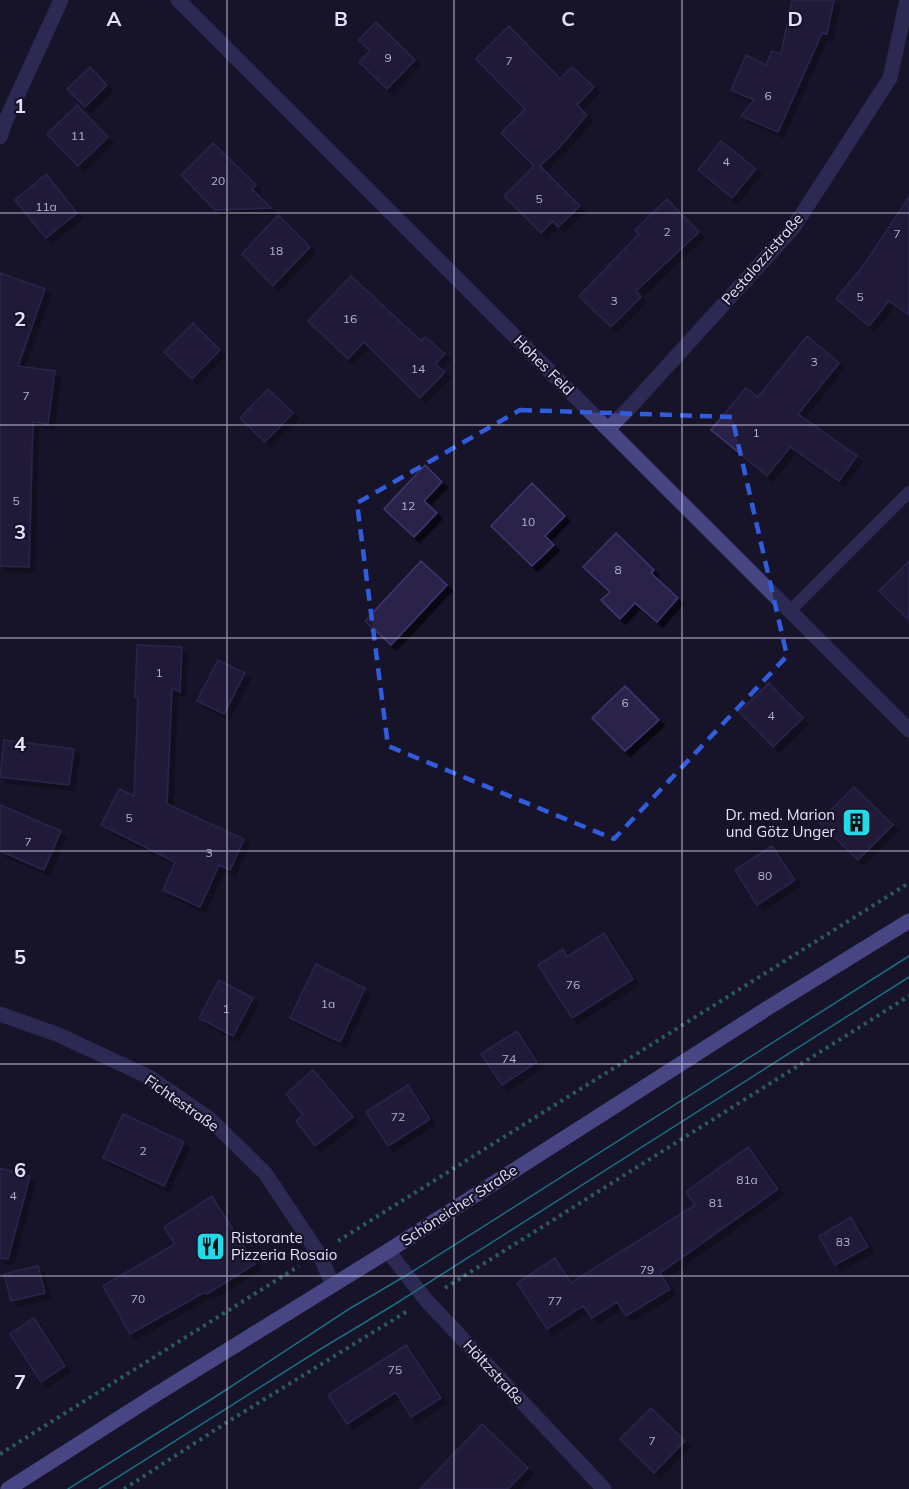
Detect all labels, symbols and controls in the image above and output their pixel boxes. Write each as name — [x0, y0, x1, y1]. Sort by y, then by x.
text: A — [107, 6, 122, 31]
text: B — [334, 6, 348, 31]
text: C — [561, 6, 575, 31]
text: D — [787, 6, 803, 31]
house number: 9 — [384, 50, 392, 65]
house number: 7 — [505, 53, 513, 68]
house number: 6 — [764, 88, 772, 103]
text: 1 — [14, 93, 26, 118]
house number: 11 — [71, 128, 85, 143]
house number: 4 — [722, 154, 730, 169]
house number: 20 — [211, 173, 225, 188]
house number: 5 — [535, 191, 543, 206]
house number: 11a — [35, 199, 57, 214]
street label: Pestalozzistraße — [717, 209, 807, 309]
house number: 2 — [663, 224, 671, 239]
house number: 7 — [893, 226, 901, 241]
house number: 18 — [269, 243, 283, 258]
house number: 5 — [856, 289, 864, 304]
house number: 3 — [610, 293, 618, 308]
text: 2 — [14, 306, 26, 331]
house number: 16 — [343, 311, 357, 326]
street label: Hohes Feld — [510, 331, 578, 399]
house number: 3 — [810, 354, 818, 369]
house number: 14 — [411, 361, 425, 376]
house number: 7 — [22, 388, 30, 403]
house number: 1 — [752, 425, 760, 440]
house number: 5 — [12, 493, 20, 508]
house number: 12 — [401, 498, 415, 513]
house number: 10 — [521, 514, 535, 529]
text: 3 — [14, 519, 26, 544]
house number: 8 — [614, 562, 622, 577]
house number: 1 — [155, 665, 163, 680]
house number: 6 — [621, 695, 629, 710]
house number: 4 — [767, 708, 775, 723]
text: 4 — [14, 731, 26, 756]
place label: Dr. med. Marion und Götz Unger — [725, 805, 836, 841]
building icon: Dr. med. Marion und Götz Unger — [840, 807, 872, 839]
house number: 5 — [125, 810, 133, 825]
house number: 7 — [24, 834, 32, 849]
house number: 3 — [205, 845, 213, 860]
house number: 80 — [758, 868, 772, 883]
text: 5 — [14, 944, 26, 969]
house number: 76 — [566, 977, 580, 992]
house number: 1a — [321, 996, 335, 1011]
house number: 1 — [222, 1001, 230, 1016]
house number: 74 — [502, 1051, 516, 1066]
street label: Fichtestraße — [141, 1070, 223, 1136]
house number: 72 — [391, 1109, 405, 1124]
house number: 2 — [139, 1143, 147, 1158]
text: 6 — [14, 1157, 26, 1182]
street label: Schöneicher Straße — [397, 1160, 521, 1250]
house number: 81a — [736, 1172, 758, 1187]
house number: 4 — [9, 1188, 17, 1203]
house number: 81 — [709, 1195, 723, 1210]
place label: Ristorante Pizzeria Rosaio — [231, 1228, 337, 1264]
restaurant icon: Ristorante Pizzeria Rosaio — [194, 1230, 226, 1262]
house number: 83 — [836, 1234, 850, 1249]
house number: 79 — [640, 1262, 654, 1277]
house number: 70 — [131, 1291, 145, 1306]
house number: 77 — [548, 1293, 562, 1308]
street label: Höltzstraße — [459, 1336, 529, 1408]
house number: 75 — [388, 1362, 402, 1377]
text: 7 — [14, 1369, 26, 1394]
house number: 7 — [648, 1433, 656, 1448]

